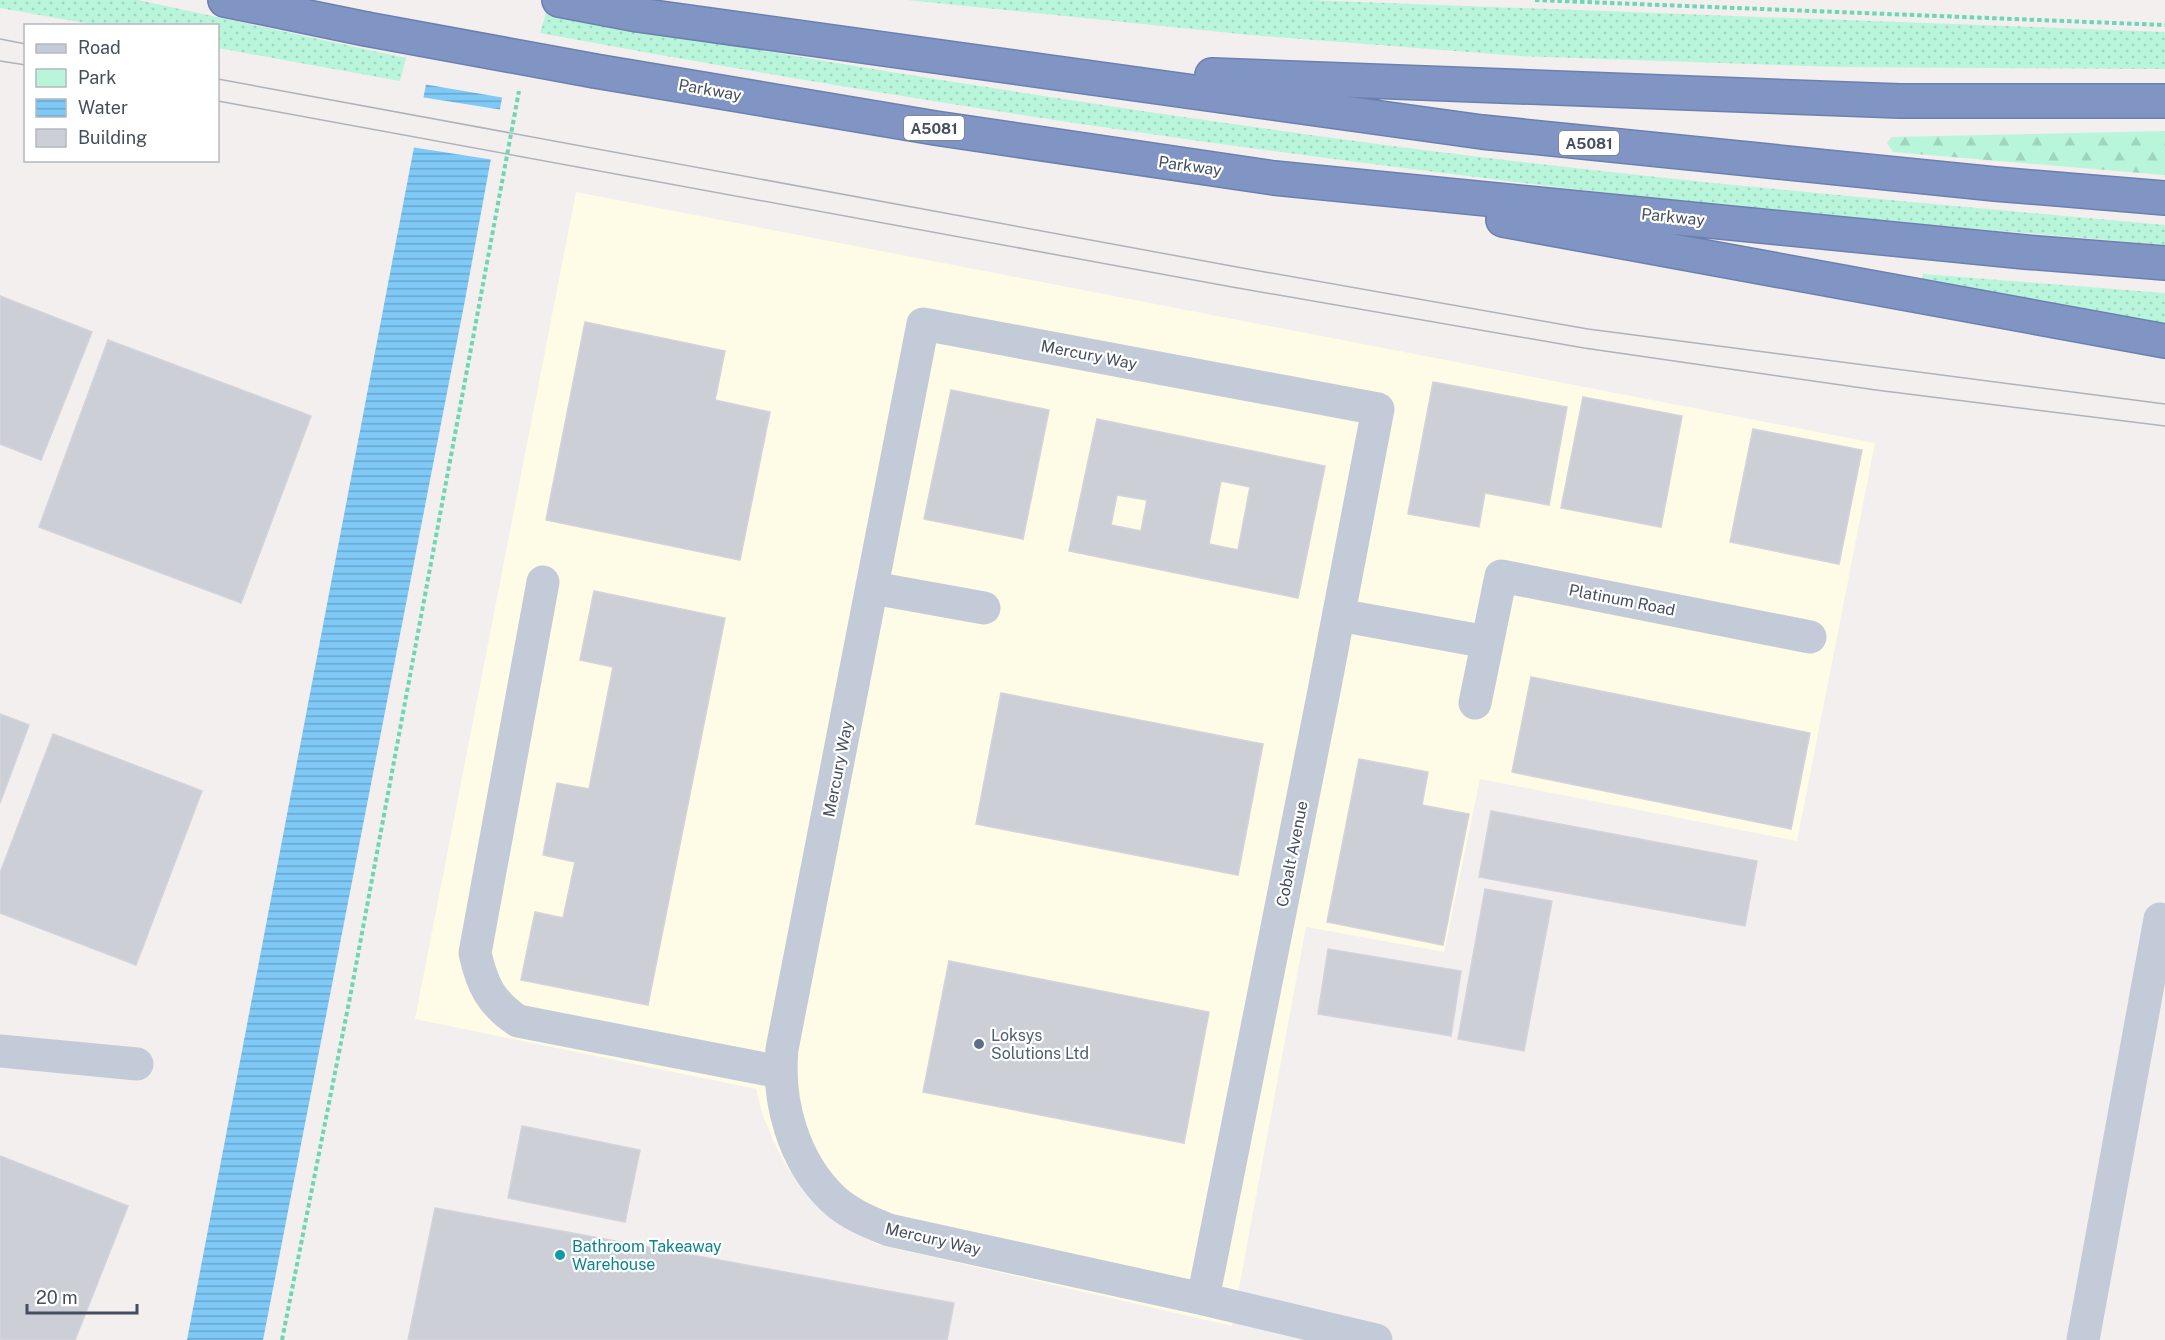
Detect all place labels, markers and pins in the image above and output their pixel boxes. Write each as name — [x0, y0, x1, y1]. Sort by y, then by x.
place label: Loksys Solutions Ltd — [991, 1026, 1089, 1063]
marker: Loksys Solutions Ltd — [972, 1037, 986, 1051]
place label: Bathroom Takeaway Warehouse — [572, 1237, 722, 1274]
marker: Bathroom Takeaway Warehouse — [553, 1248, 567, 1262]

